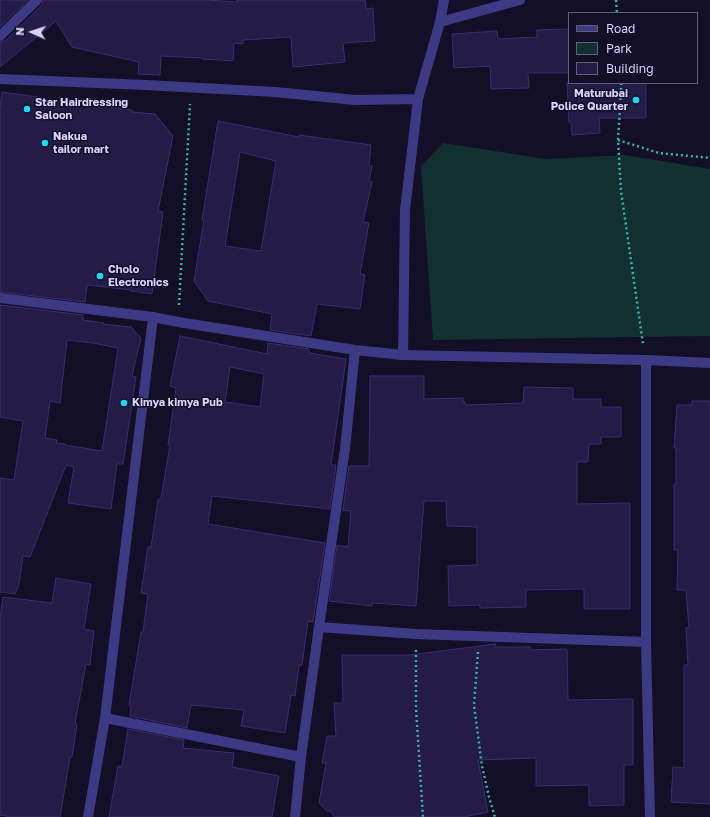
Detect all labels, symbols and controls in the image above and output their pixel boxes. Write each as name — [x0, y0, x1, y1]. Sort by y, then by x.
north arrow — [12, 12, 52, 52]
legend — [568, 12, 698, 84]
text: Road — [606, 21, 635, 36]
text: N — [13, 27, 26, 36]
text: Park — [606, 41, 632, 56]
text: Building — [606, 61, 654, 76]
place label: Maturubai Police Quarter — [551, 87, 628, 113]
marker: Maturubai Police Quarter — [631, 95, 641, 105]
place label: Star Hairdressing Saloon — [35, 96, 128, 122]
marker: Star Hairdressing Saloon — [22, 104, 32, 114]
place label: Nakua tailor mart — [53, 130, 109, 156]
marker: Nakua tailor mart — [40, 138, 50, 148]
place label: Cholo Electronics — [108, 263, 169, 289]
marker: Cholo Electronics — [95, 271, 105, 281]
place label: Kimya kimya Pub — [132, 396, 223, 410]
marker: Kimya kimya Pub — [119, 398, 129, 408]

